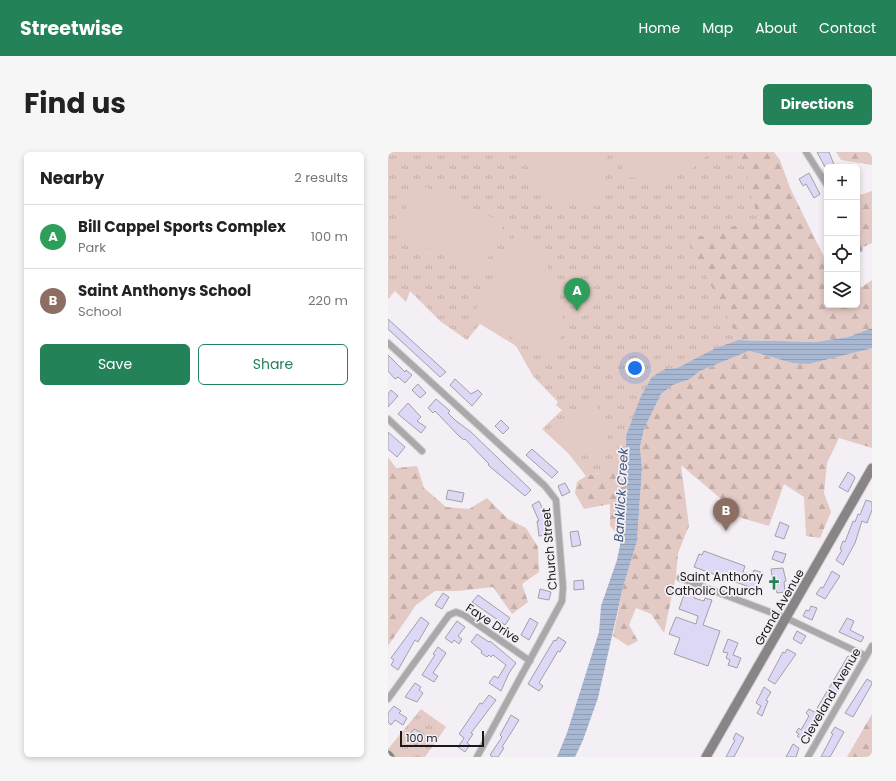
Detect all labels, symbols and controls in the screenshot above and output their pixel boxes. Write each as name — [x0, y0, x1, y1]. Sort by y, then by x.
text: Streetwise — [20, 15, 123, 42]
text: Home — [638, 18, 680, 38]
text: Map — [702, 18, 733, 38]
text: About — [755, 18, 797, 38]
text: Contact — [819, 18, 876, 38]
text: Find us — [24, 84, 126, 123]
button: Directions — [763, 84, 872, 125]
map controls — [824, 164, 860, 308]
button: + — [824, 164, 860, 200]
text: Nearby — [40, 166, 104, 190]
text: 2 results — [294, 168, 348, 187]
button: − — [824, 200, 860, 236]
text: Bill Cappel Sports Complex — [78, 216, 286, 237]
text: A — [48, 227, 58, 246]
text: 100 m — [311, 227, 348, 246]
button: locate — [824, 236, 860, 272]
text: Park — [78, 238, 106, 257]
button: layers — [824, 272, 860, 308]
pin: A — [564, 278, 590, 311]
text: Saint Anthonys School — [78, 280, 251, 301]
text: B — [49, 291, 57, 310]
text: 220 m — [308, 291, 348, 310]
text: School — [78, 302, 122, 321]
button: Save — [40, 344, 190, 385]
button: Share — [198, 344, 348, 385]
your location — [625, 358, 645, 378]
water label: Banklick Creek — [609, 446, 633, 543]
pin: B — [713, 498, 739, 531]
street label: Church Street — [537, 507, 561, 591]
street label: Grand Avenue — [750, 566, 808, 648]
place label: Saint Anthony Catholic Church — [665, 568, 763, 599]
church icon: Saint Anthony Catholic Church — [766, 575, 782, 591]
street label: Faye Drive — [463, 599, 523, 647]
street label: Cleveland Avenue — [795, 645, 865, 747]
scale bar — [400, 729, 484, 748]
text: 100 m — [406, 730, 438, 746]

